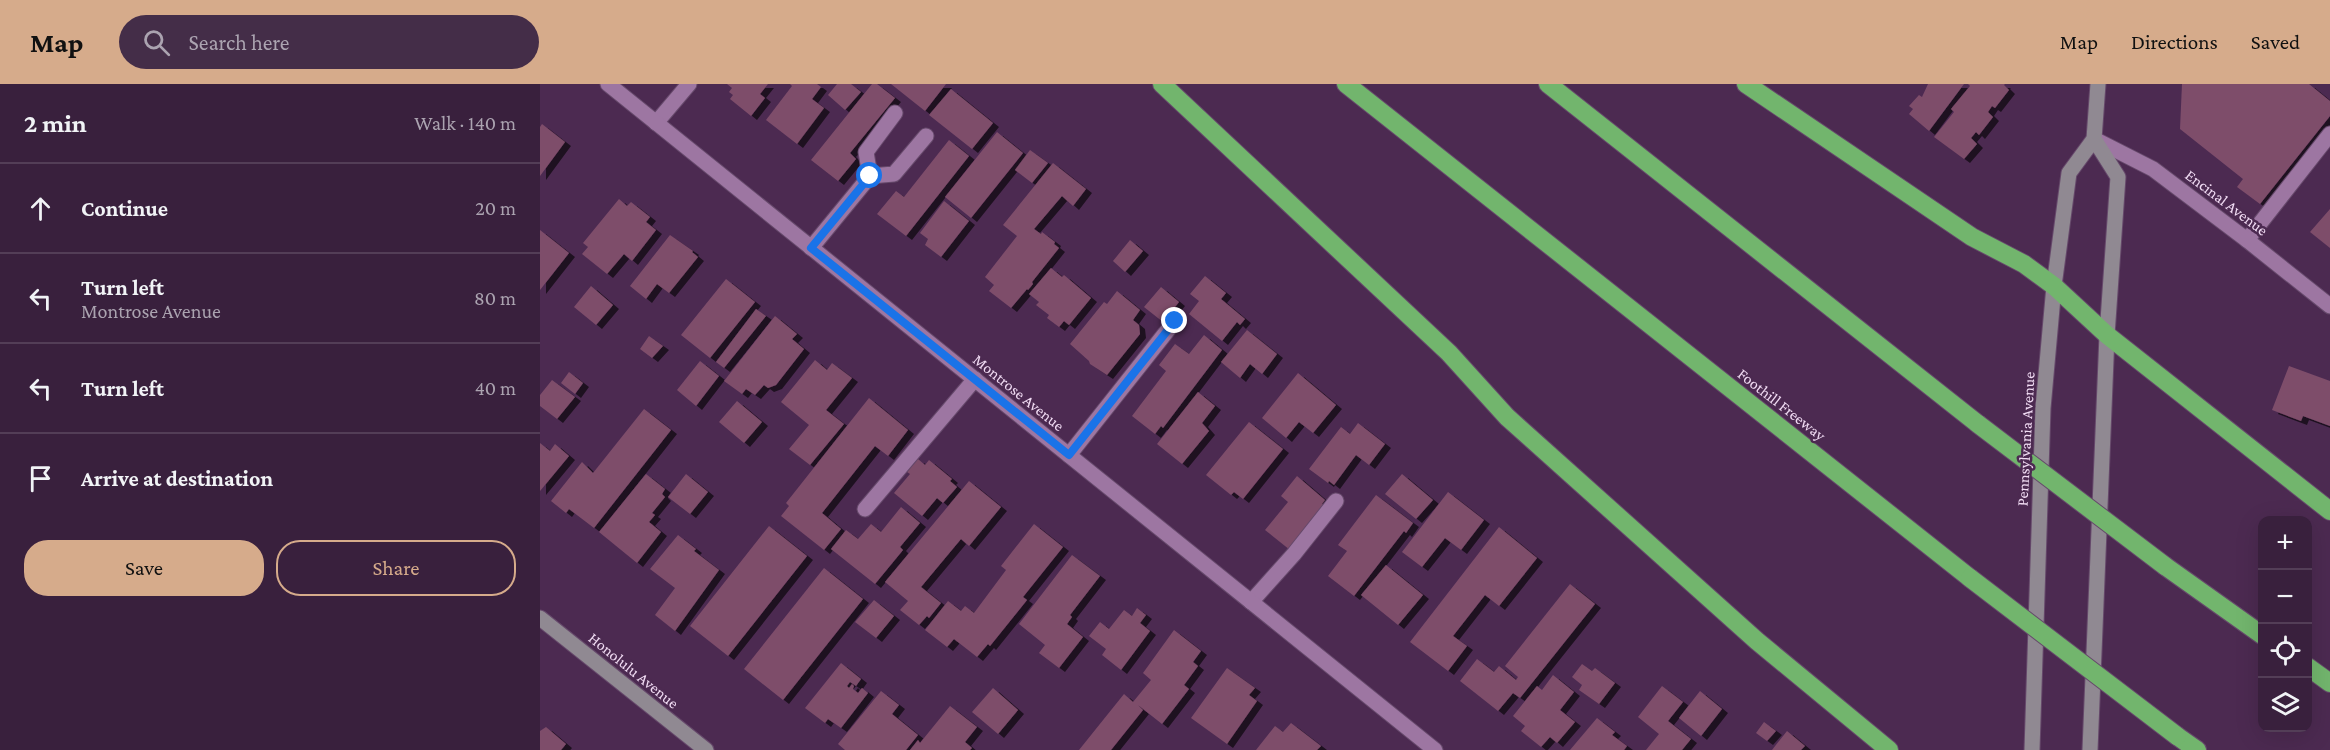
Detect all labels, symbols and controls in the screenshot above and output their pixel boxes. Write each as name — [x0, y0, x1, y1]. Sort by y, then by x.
search box — [119, 15, 539, 69]
icon: search — [140, 26, 173, 59]
text: Map — [30, 27, 83, 58]
text: Search here — [188, 30, 289, 55]
text: Map — [2060, 30, 2098, 54]
text: Directions — [2131, 30, 2218, 54]
text: Saved — [2251, 30, 2300, 54]
text: 2 min — [24, 109, 87, 138]
text: Walk · 140 m — [414, 112, 516, 134]
route start — [856, 162, 882, 188]
street label: Encinal Avenue — [2182, 166, 2271, 239]
icon: ahead — [24, 192, 57, 225]
text: Continue — [81, 196, 168, 221]
text: 20 m — [475, 197, 516, 219]
text: Turn left — [81, 275, 164, 300]
icon: left — [24, 282, 57, 315]
text: 80 m — [474, 287, 516, 309]
text: Montrose Avenue — [81, 300, 221, 322]
route end — [1161, 307, 1187, 333]
street label: Montrose Avenue — [970, 351, 1067, 434]
street label: Foothill Freeway — [1734, 365, 1829, 445]
street label: Pennsylvania Avenue — [2013, 371, 2039, 507]
icon: left — [24, 372, 57, 405]
text: Turn left — [81, 376, 164, 401]
text: 40 m — [475, 377, 516, 399]
icon: arrive — [24, 462, 57, 495]
text: Arrive at destination — [81, 466, 273, 491]
map controls — [2258, 516, 2312, 732]
button: + — [2258, 516, 2312, 570]
button: Save — [24, 540, 264, 596]
button: Share — [276, 540, 516, 596]
button: − — [2258, 570, 2312, 624]
button: locate — [2258, 624, 2312, 678]
street label: Honolulu Avenue — [585, 629, 682, 712]
button: layers — [2258, 678, 2312, 732]

